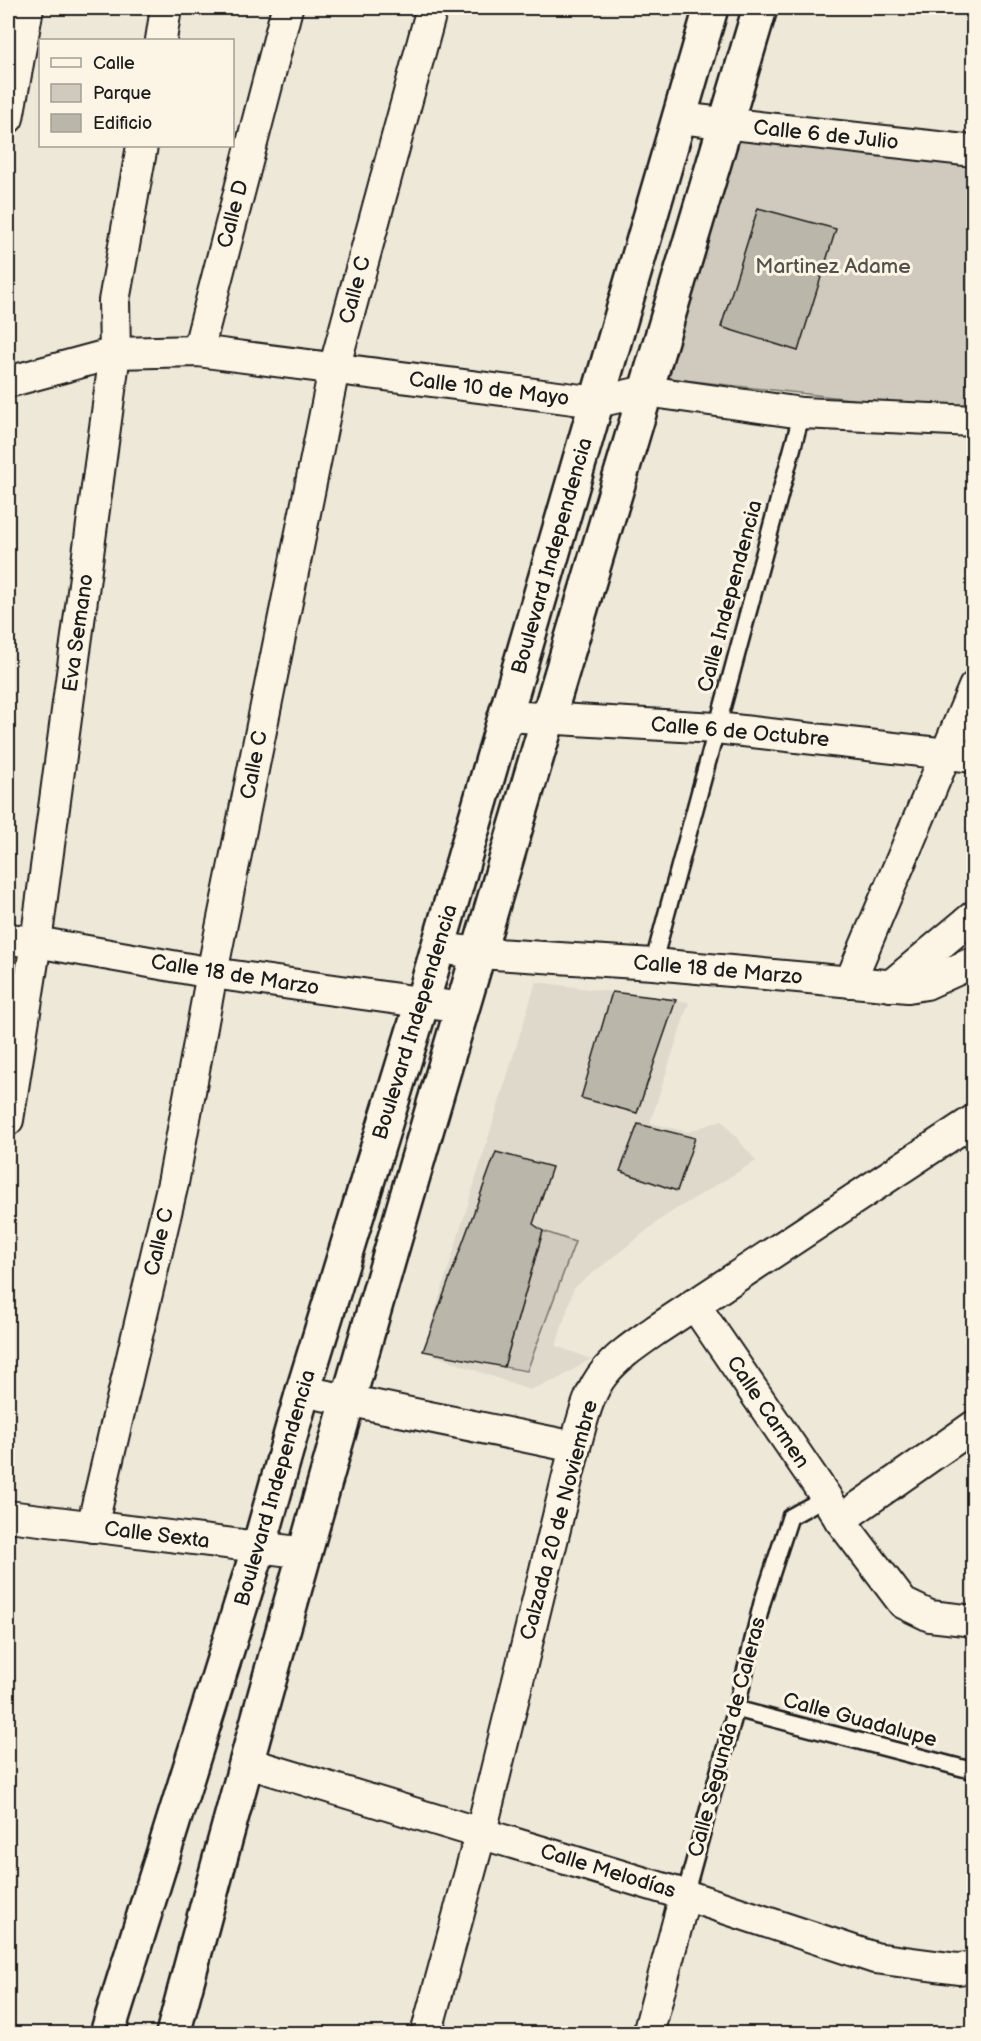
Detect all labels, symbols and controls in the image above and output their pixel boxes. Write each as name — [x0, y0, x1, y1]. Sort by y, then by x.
legend — [39, 39, 234, 147]
text: Calle — [93, 53, 135, 74]
text: Parque — [93, 83, 151, 104]
text: Edificio — [93, 113, 152, 134]
street label: Calle 6 de Julio — [752, 115, 900, 155]
street label: Calle D — [212, 177, 254, 251]
street label: Calle C — [334, 253, 376, 327]
park label: Martinez Adame — [755, 254, 911, 279]
street label: Calle 10 de Mayo — [407, 367, 571, 411]
street label: Boulevard Independencia — [506, 435, 598, 677]
street label: Calle Independencia — [692, 497, 768, 695]
street label: Eva Semano — [57, 572, 99, 694]
street label: Calle 6 de Octubre — [650, 712, 830, 752]
street label: Calle C — [235, 729, 273, 801]
street label: Boulevard Independencia — [367, 901, 463, 1143]
street label: Calle 18 de Marzo — [149, 949, 321, 1001]
street label: Calle 18 de Marzo — [632, 950, 804, 990]
street label: Calle C — [139, 1205, 179, 1278]
street label: Calle Carmen — [721, 1351, 815, 1473]
street label: Boulevard Independencia — [229, 1367, 321, 1609]
street label: Calzada 20 de Noviembre — [515, 1397, 603, 1643]
street label: Calle Sexta — [103, 1516, 211, 1554]
street label: Calle Segunda de Caleras — [683, 1614, 771, 1860]
street label: Calle Guadalupe — [780, 1687, 940, 1753]
street label: Calle Melodías — [537, 1839, 679, 1903]

